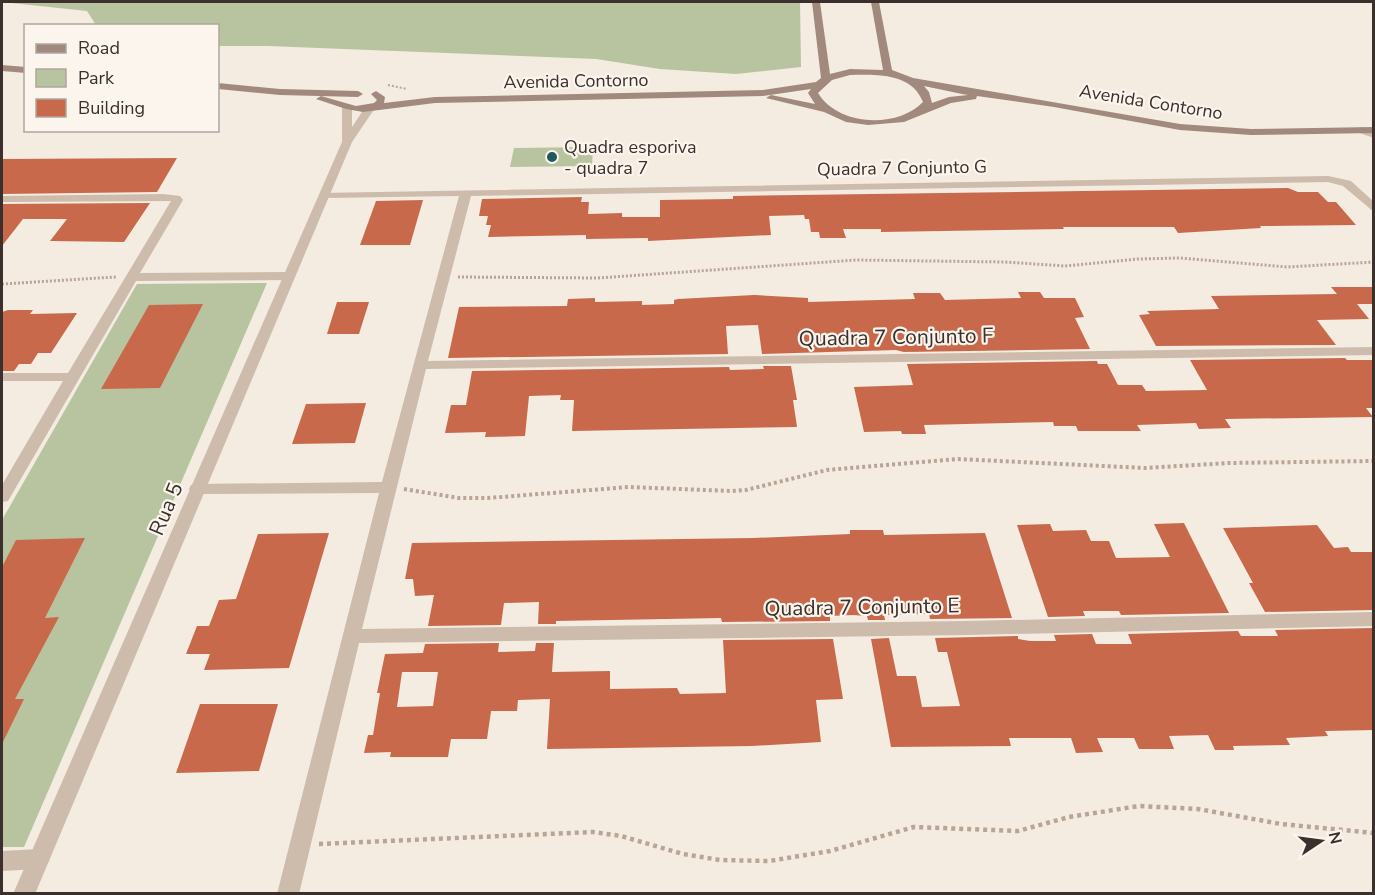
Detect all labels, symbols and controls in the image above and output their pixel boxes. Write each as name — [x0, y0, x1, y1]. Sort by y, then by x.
legend — [24, 24, 219, 132]
text: Road — [78, 36, 120, 60]
text: Park — [78, 66, 115, 90]
street label: Avenida Contorno — [503, 68, 649, 94]
street label: Avenida Contorno — [1077, 79, 1225, 125]
text: Building — [78, 96, 145, 120]
place label: Quadra esporiva - quadra 7 — [564, 135, 696, 180]
marker: Quadra esporiva - quadra 7 — [545, 150, 559, 164]
street label: Quadra 7 Conjunto G — [817, 155, 987, 181]
street label: Quadra 7 Conjunto F — [798, 321, 994, 353]
street label: Rua 5 — [142, 478, 190, 540]
street label: Quadra 7 Conjunto E — [764, 591, 960, 623]
north arrow — [1291, 811, 1351, 871]
text: N — [1323, 830, 1347, 846]

